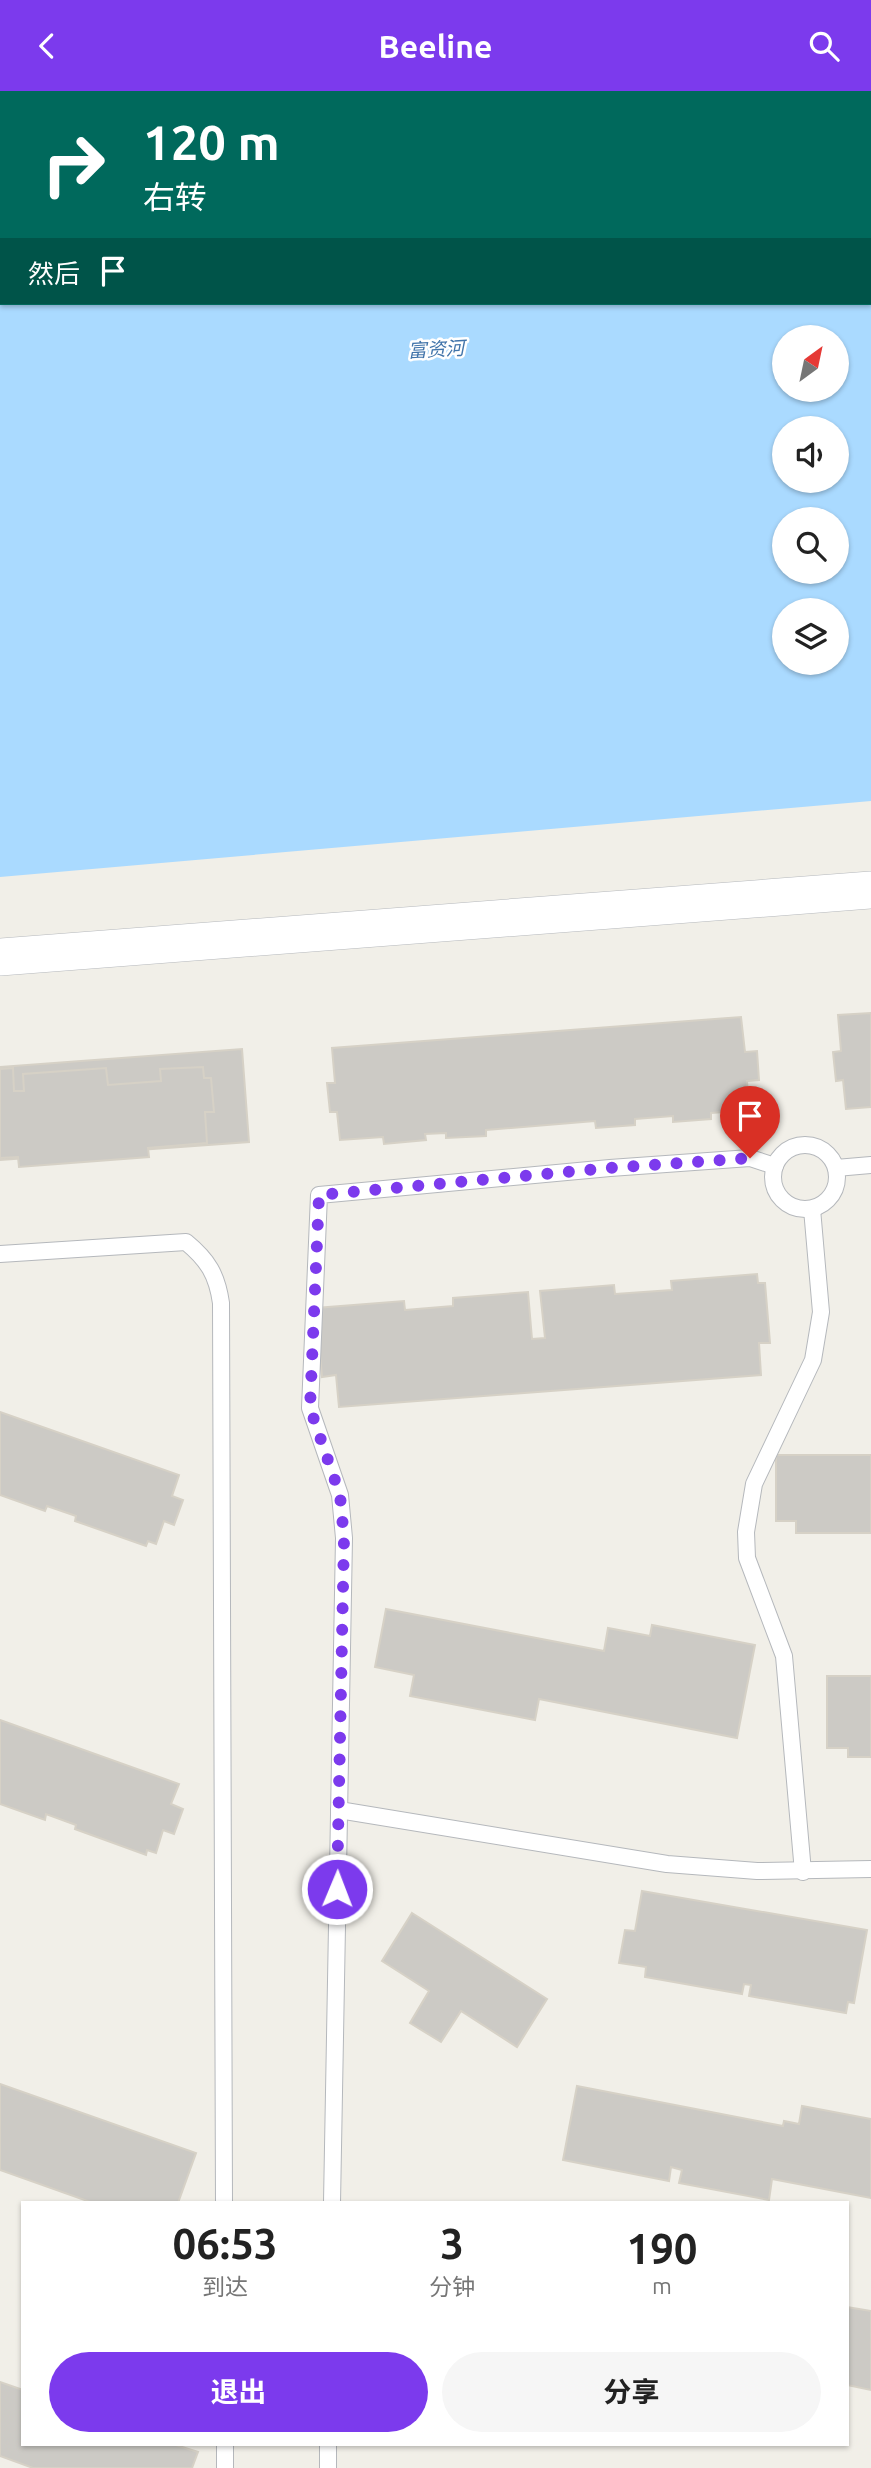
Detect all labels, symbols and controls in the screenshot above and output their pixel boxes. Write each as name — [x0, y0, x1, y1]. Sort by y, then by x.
icon: back — [28, 27, 66, 65]
icon: search — [805, 27, 843, 65]
text: Beeline — [379, 28, 492, 64]
text: 120 m — [143, 114, 280, 169]
icon: right — [28, 119, 119, 210]
text: 右转 — [143, 179, 207, 215]
icon: arrive — [94, 252, 132, 290]
text: 然后 — [28, 259, 80, 288]
north arrow — [772, 325, 849, 403]
map controls — [772, 325, 849, 675]
water label: 富资河 — [407, 336, 469, 361]
button: sound — [772, 416, 849, 493]
button: search — [772, 507, 849, 584]
button: layers — [772, 598, 849, 675]
pin — [720, 1086, 780, 1158]
icon: arrive — [731, 1097, 769, 1135]
position arrow — [300, 1852, 374, 1926]
text: 06:53 — [172, 2220, 278, 2267]
text: 3 — [440, 2220, 464, 2267]
text: 190 — [626, 2225, 698, 2272]
text: m — [652, 2273, 672, 2298]
text: 到达 — [202, 2274, 248, 2299]
text: 分钟 — [429, 2274, 475, 2299]
button: 退出 — [49, 2352, 428, 2432]
button: 分享 — [442, 2352, 821, 2432]

